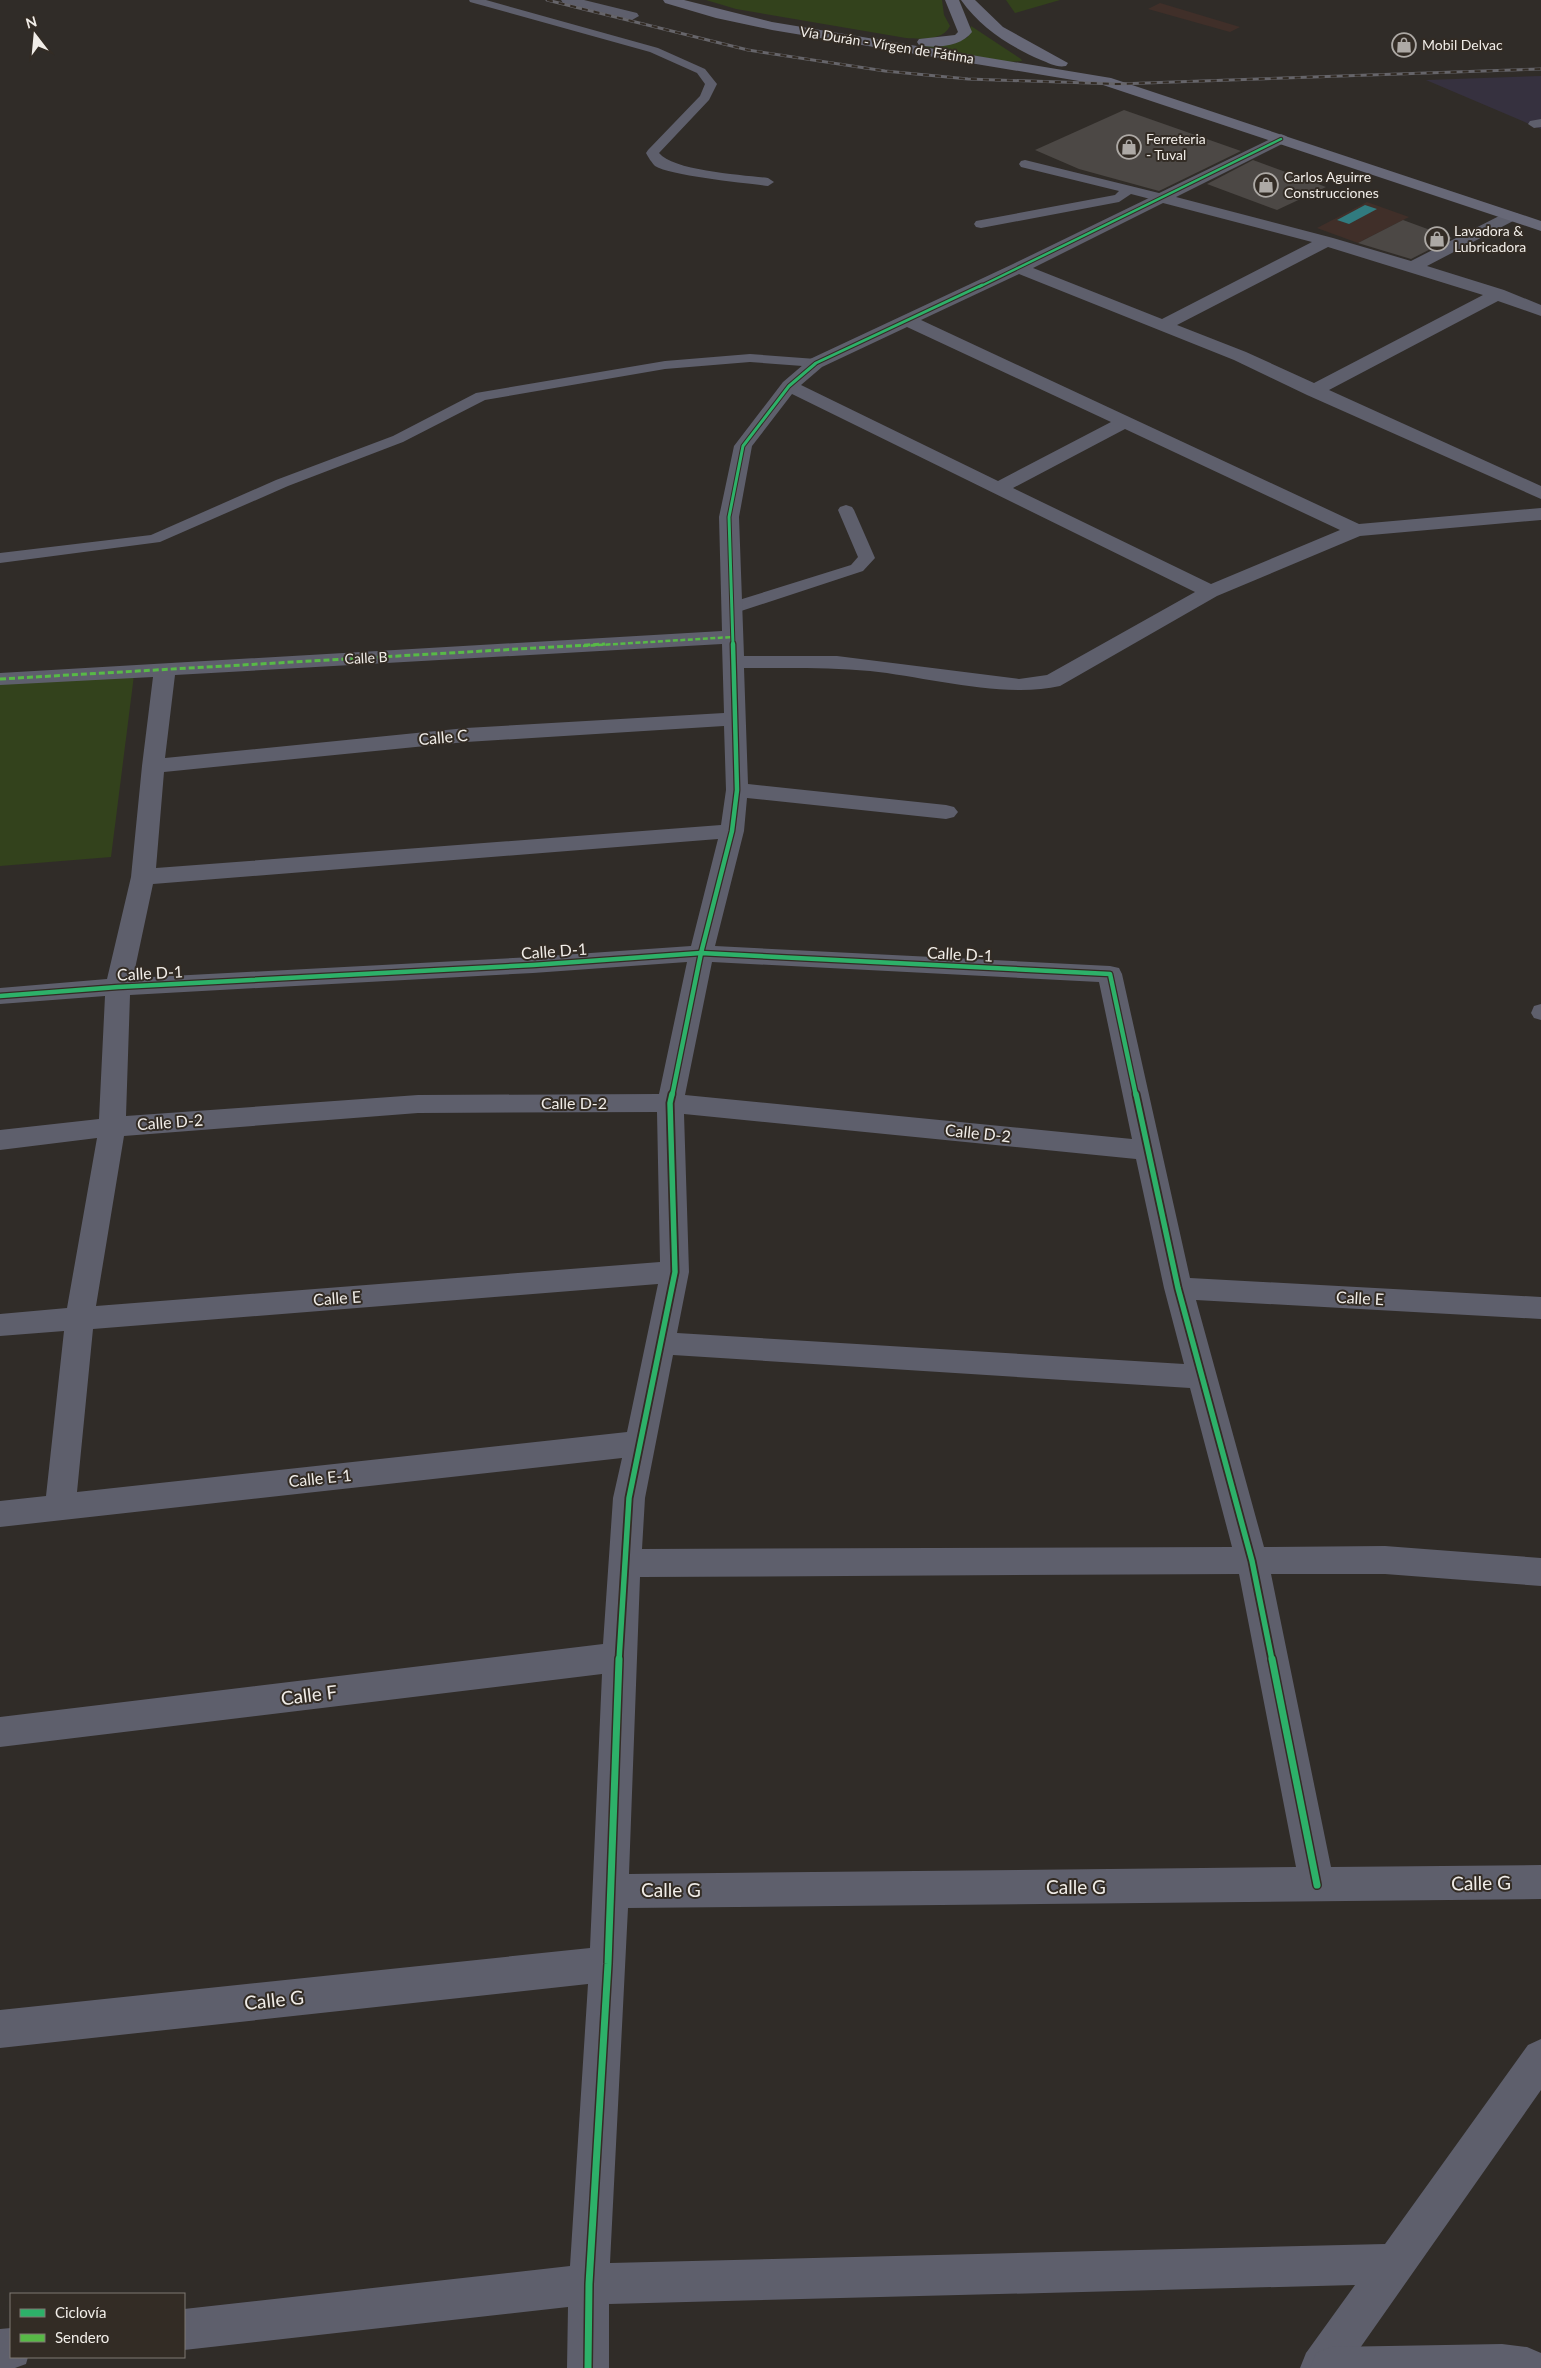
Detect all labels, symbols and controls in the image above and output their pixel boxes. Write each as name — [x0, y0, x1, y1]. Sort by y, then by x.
north arrow — [10, 10, 60, 60]
text: N — [24, 12, 39, 32]
street label: Vía Durán - Vírgen de Fátima — [799, 22, 975, 67]
shop icon: Mobil Delvac — [1391, 32, 1417, 58]
place label: Mobil Delvac — [1422, 36, 1503, 53]
place label: Ferreteria - Tuval — [1146, 130, 1206, 163]
shop icon: Ferreteria - Tuval — [1116, 134, 1142, 160]
place label: Carlos Aguirre Construcciones — [1284, 168, 1379, 201]
shop icon: Carlos Aguirre Construcciones — [1253, 172, 1279, 198]
place label: Lavadora & Lubricadora — [1454, 222, 1526, 255]
shop icon: Lavadora & Lubricadora — [1424, 226, 1450, 252]
street label: Calle B — [344, 648, 388, 667]
street label: Calle C — [418, 725, 469, 748]
street label: Calle D-1 — [520, 939, 588, 962]
street label: Calle D-1 — [927, 942, 994, 965]
street label: Calle D-1 — [116, 961, 183, 984]
street label: Calle D-2 — [541, 1093, 607, 1112]
street label: Calle D-2 — [136, 1110, 204, 1133]
street label: Calle D-2 — [944, 1120, 1012, 1145]
street label: Calle E — [312, 1286, 362, 1309]
street label: Calle E — [1336, 1287, 1384, 1308]
street label: Calle E-1 — [288, 1465, 352, 1490]
street label: Calle F — [279, 1680, 339, 1709]
street label: Calle G — [1451, 1870, 1511, 1895]
street label: Calle G — [1046, 1875, 1106, 1898]
street label: Calle G — [641, 1878, 701, 1901]
street label: Calle G — [243, 1985, 305, 2014]
legend — [10, 2293, 185, 2358]
text: Ciclovía — [55, 2303, 106, 2321]
text: Sendero — [55, 2328, 109, 2346]

